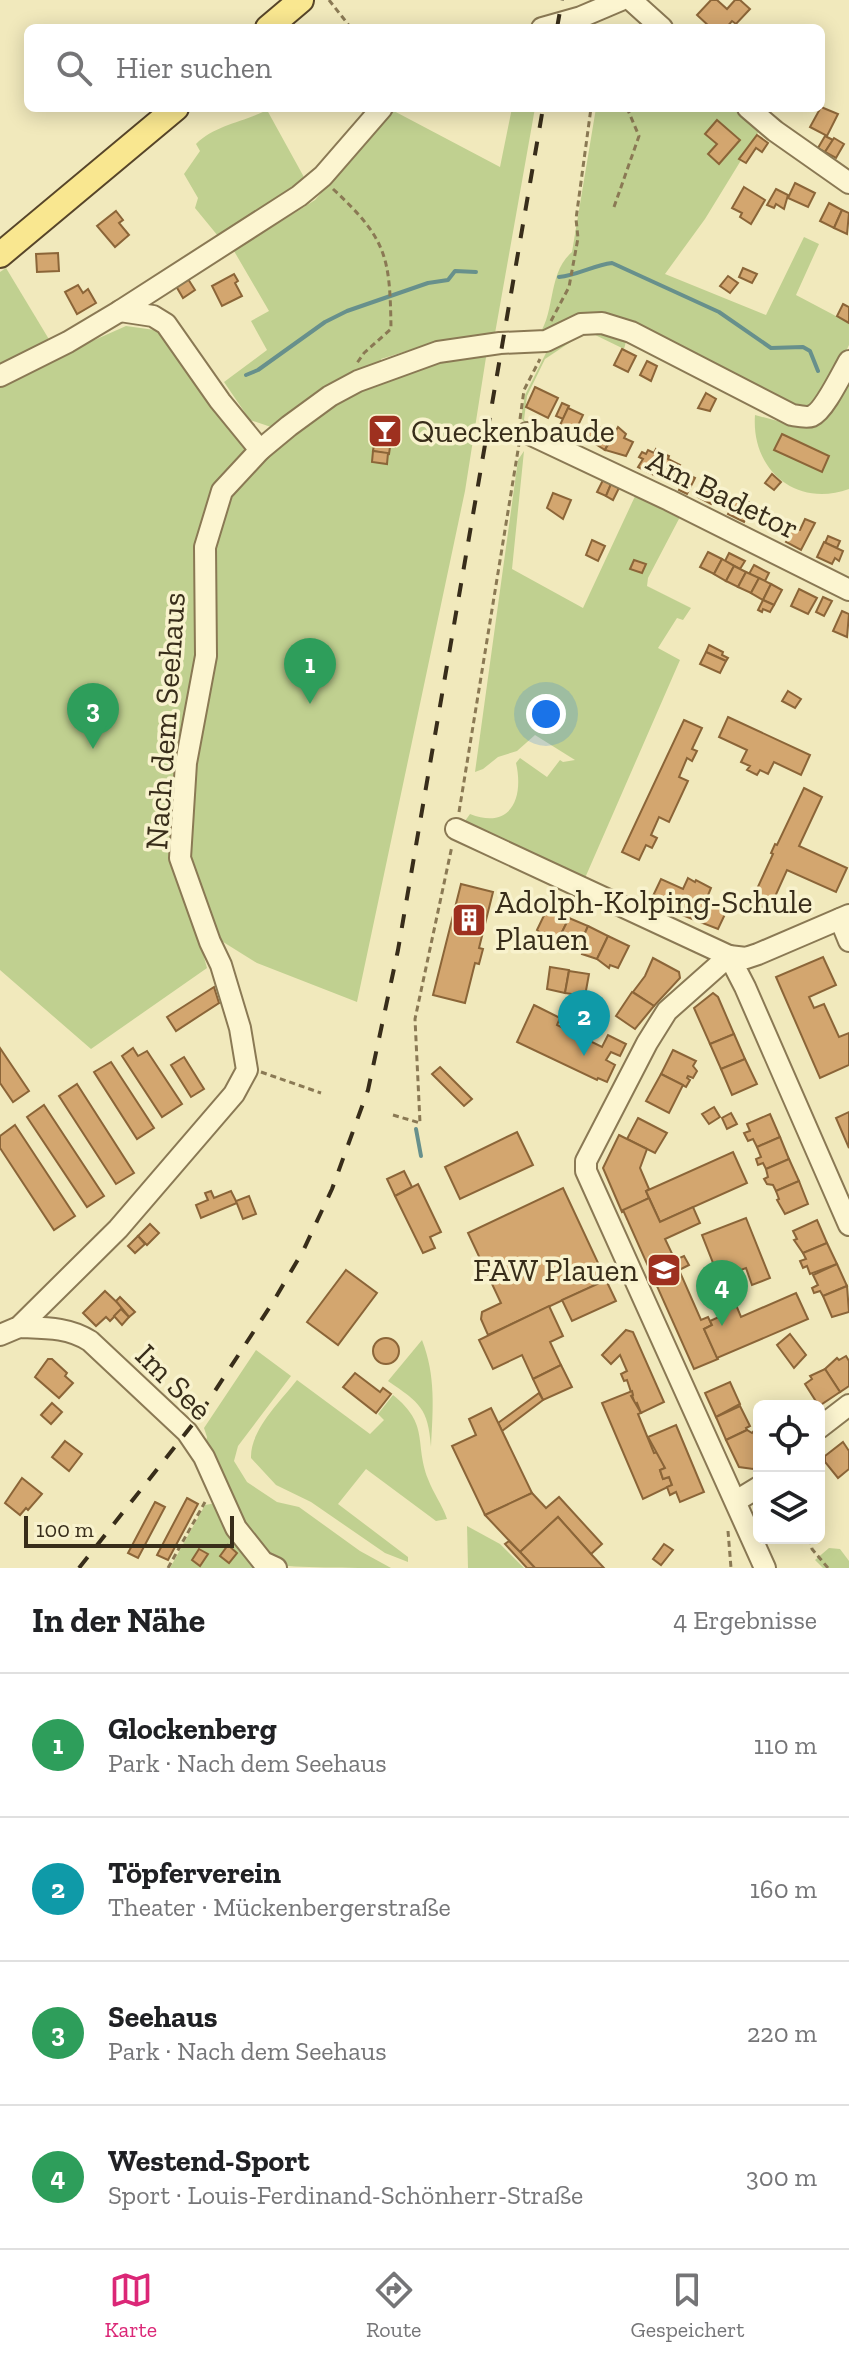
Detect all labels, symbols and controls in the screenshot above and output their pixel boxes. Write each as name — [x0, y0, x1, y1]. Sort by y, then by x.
search box — [24, 24, 825, 112]
icon: search — [52, 46, 96, 90]
text: Hier suchen — [116, 50, 272, 86]
bar icon: Queckenbaude — [366, 412, 404, 450]
place label: Queckenbaude — [411, 412, 615, 450]
street label: Am Badetor — [641, 441, 805, 547]
street label: Nach dem Seehaus — [137, 591, 193, 851]
pin: 1 — [284, 638, 336, 704]
pin: 3 — [67, 683, 119, 749]
your location — [526, 694, 566, 734]
place label: Adolph-Kolping-Schule Plauen — [495, 883, 813, 958]
building icon: Adolph-Kolping-Schule Plauen — [450, 901, 488, 939]
pin: 2 — [558, 990, 610, 1056]
place label: FAW Plauen — [473, 1251, 639, 1289]
school or university icon: FAW Plauen — [645, 1251, 683, 1289]
pin: 4 — [696, 1260, 748, 1326]
street label: Im See — [128, 1336, 220, 1428]
map controls — [753, 1400, 825, 1544]
button: locate — [753, 1400, 825, 1472]
button: layers — [753, 1472, 825, 1544]
scale bar — [24, 1512, 234, 1548]
text: 100 m — [36, 1516, 94, 1543]
text: In der Nähe — [32, 1600, 205, 1641]
text: 4 Ergebnisse — [673, 1604, 817, 1636]
text: Glockenberg — [108, 1711, 277, 1747]
text: 1 — [53, 1729, 63, 1761]
text: 110 m — [754, 1729, 817, 1761]
text: Park · Nach dem Seehaus — [108, 1747, 387, 1779]
text: Töpferverein — [108, 1855, 281, 1891]
text: 2 — [51, 1873, 65, 1905]
text: 160 m — [750, 1873, 817, 1905]
text: Theater · Mückenbergerstraße — [108, 1891, 451, 1923]
text: Seehaus — [108, 1999, 218, 2035]
text: 3 — [51, 2017, 65, 2049]
text: 220 m — [747, 2017, 817, 2049]
text: Park · Nach dem Seehaus — [108, 2035, 387, 2067]
text: Westend-Sport — [108, 2143, 309, 2179]
text: 4 — [51, 2161, 65, 2193]
text: 300 m — [746, 2161, 817, 2193]
text: Sport · Louis-Ferdinand-Schönherr-Straße — [108, 2179, 583, 2211]
tab: Karte — [105, 2268, 157, 2343]
tab: Route — [366, 2268, 421, 2343]
tab: Gespeichert — [630, 2268, 744, 2343]

